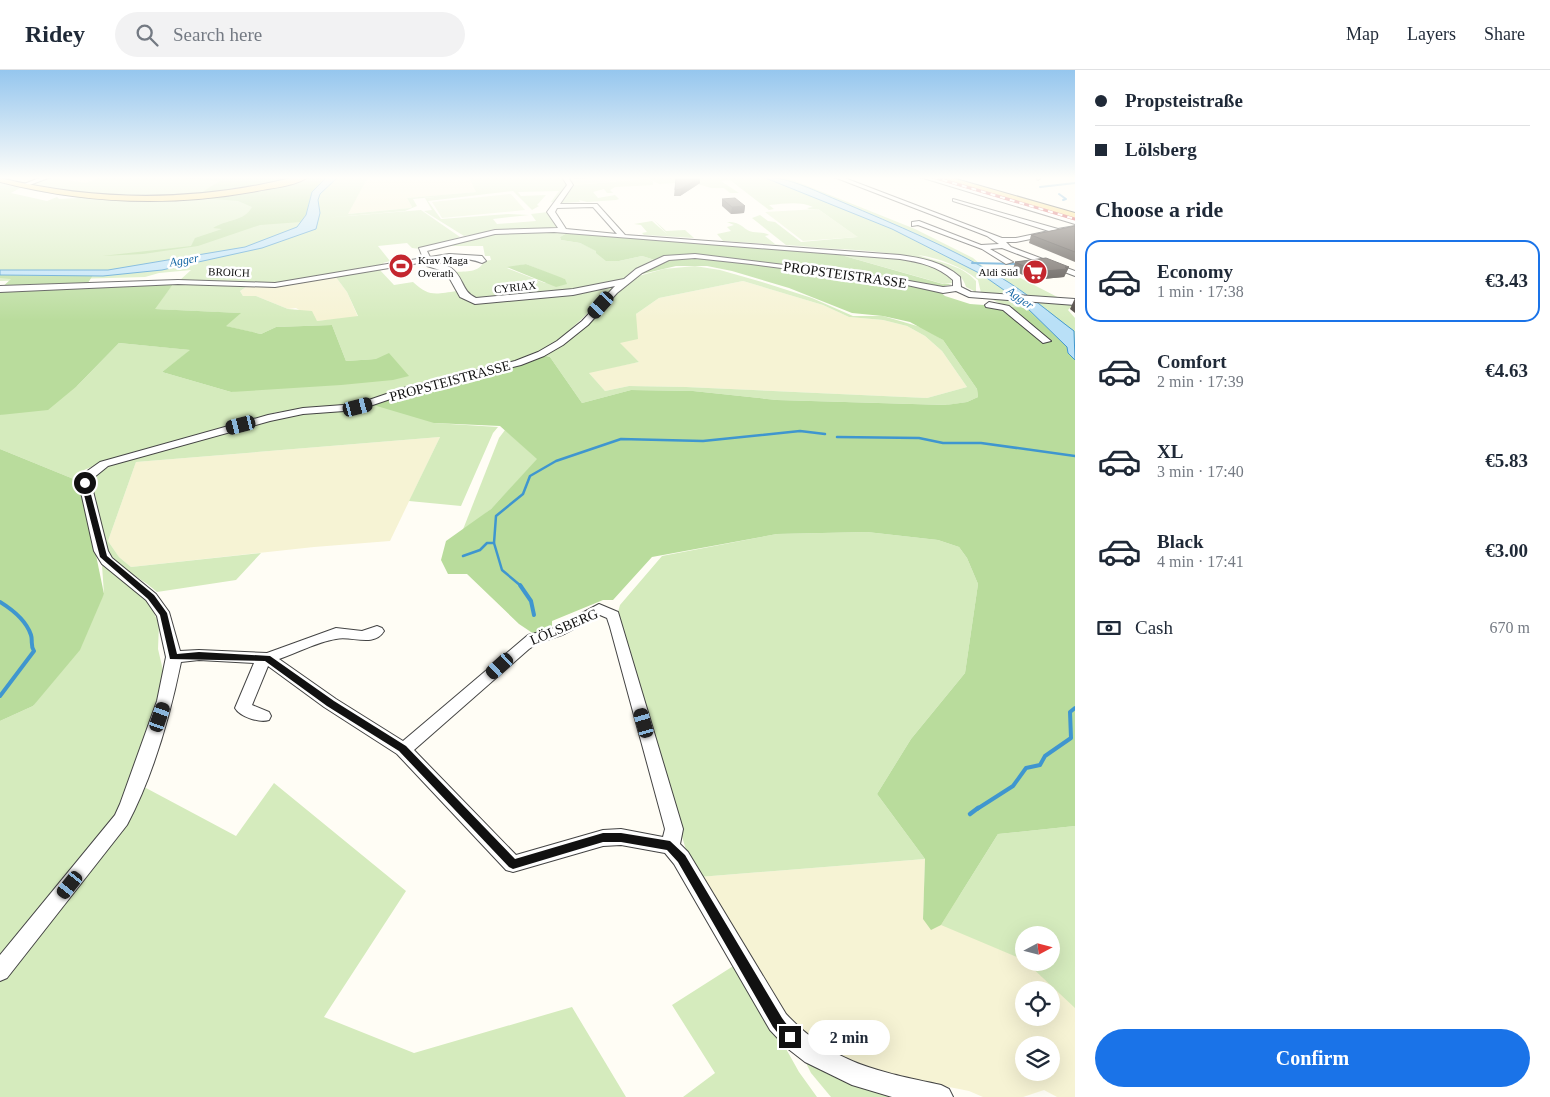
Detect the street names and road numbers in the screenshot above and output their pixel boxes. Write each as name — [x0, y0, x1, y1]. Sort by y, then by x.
street label: PROPSTEISTRASSE — [782, 259, 908, 291]
street label: BROICH — [208, 265, 250, 279]
street label: CYRIAX — [493, 279, 537, 295]
street label: PROPSTEISTRASSE — [388, 358, 512, 404]
street label: LÖLSBERG — [527, 605, 600, 648]

